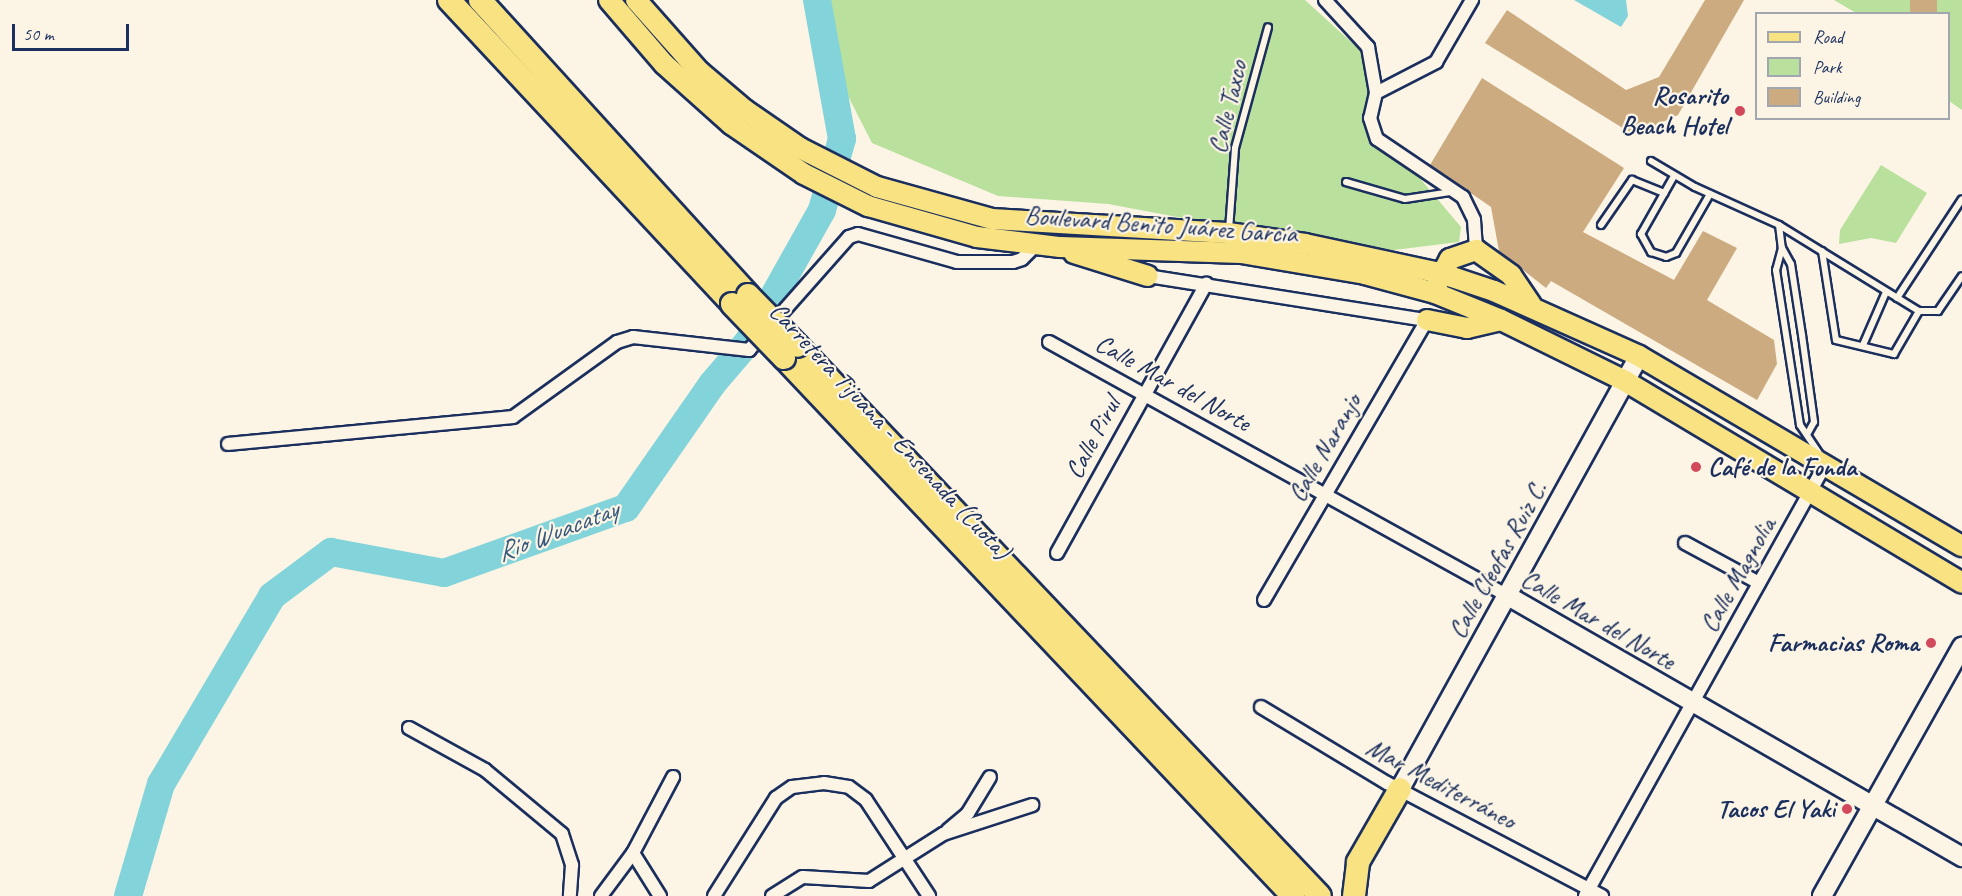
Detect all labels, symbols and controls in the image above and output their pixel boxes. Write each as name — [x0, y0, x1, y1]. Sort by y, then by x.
scale bar — [15, 12, 132, 50]
legend — [1755, 12, 1950, 120]
text: 50 m — [23, 23, 54, 45]
text: Road — [1813, 26, 1843, 48]
text: Park — [1813, 56, 1842, 78]
street label: Calle Taxco — [1202, 57, 1254, 157]
place label: Rosarito Beach Hotel — [1621, 80, 1728, 142]
text: Building — [1813, 86, 1860, 108]
marker: Rosarito Beach Hotel — [1733, 104, 1747, 118]
street label: Boulevard Benito Juárez García — [1024, 200, 1298, 250]
street label: Carretera Tijuana - Ensenada (Cuota) — [762, 296, 1018, 566]
street label: Calle Mar del Norte — [1090, 327, 1256, 439]
street label: Calle Naranjo — [1281, 388, 1369, 508]
street label: Calle Pirul — [1059, 392, 1127, 484]
place label: Café de la Fonda — [1708, 451, 1857, 483]
marker: Café de la Fonda — [1689, 460, 1703, 474]
street label: Calle Cleofas Ruiz C. — [1442, 476, 1554, 644]
water label: Rio Wuacatay — [492, 493, 622, 569]
street label: Calle Magnolia — [1693, 511, 1783, 639]
street label: Calle Mar del Norte — [1515, 563, 1681, 677]
place label: Farmacias Roma — [1769, 627, 1919, 659]
marker: Farmacias Roma — [1924, 636, 1938, 650]
street label: Mar Mediterráneo — [1361, 732, 1521, 836]
place label: Tacos El Yaki — [1717, 793, 1835, 825]
marker: Tacos El Yaki — [1840, 802, 1854, 816]

